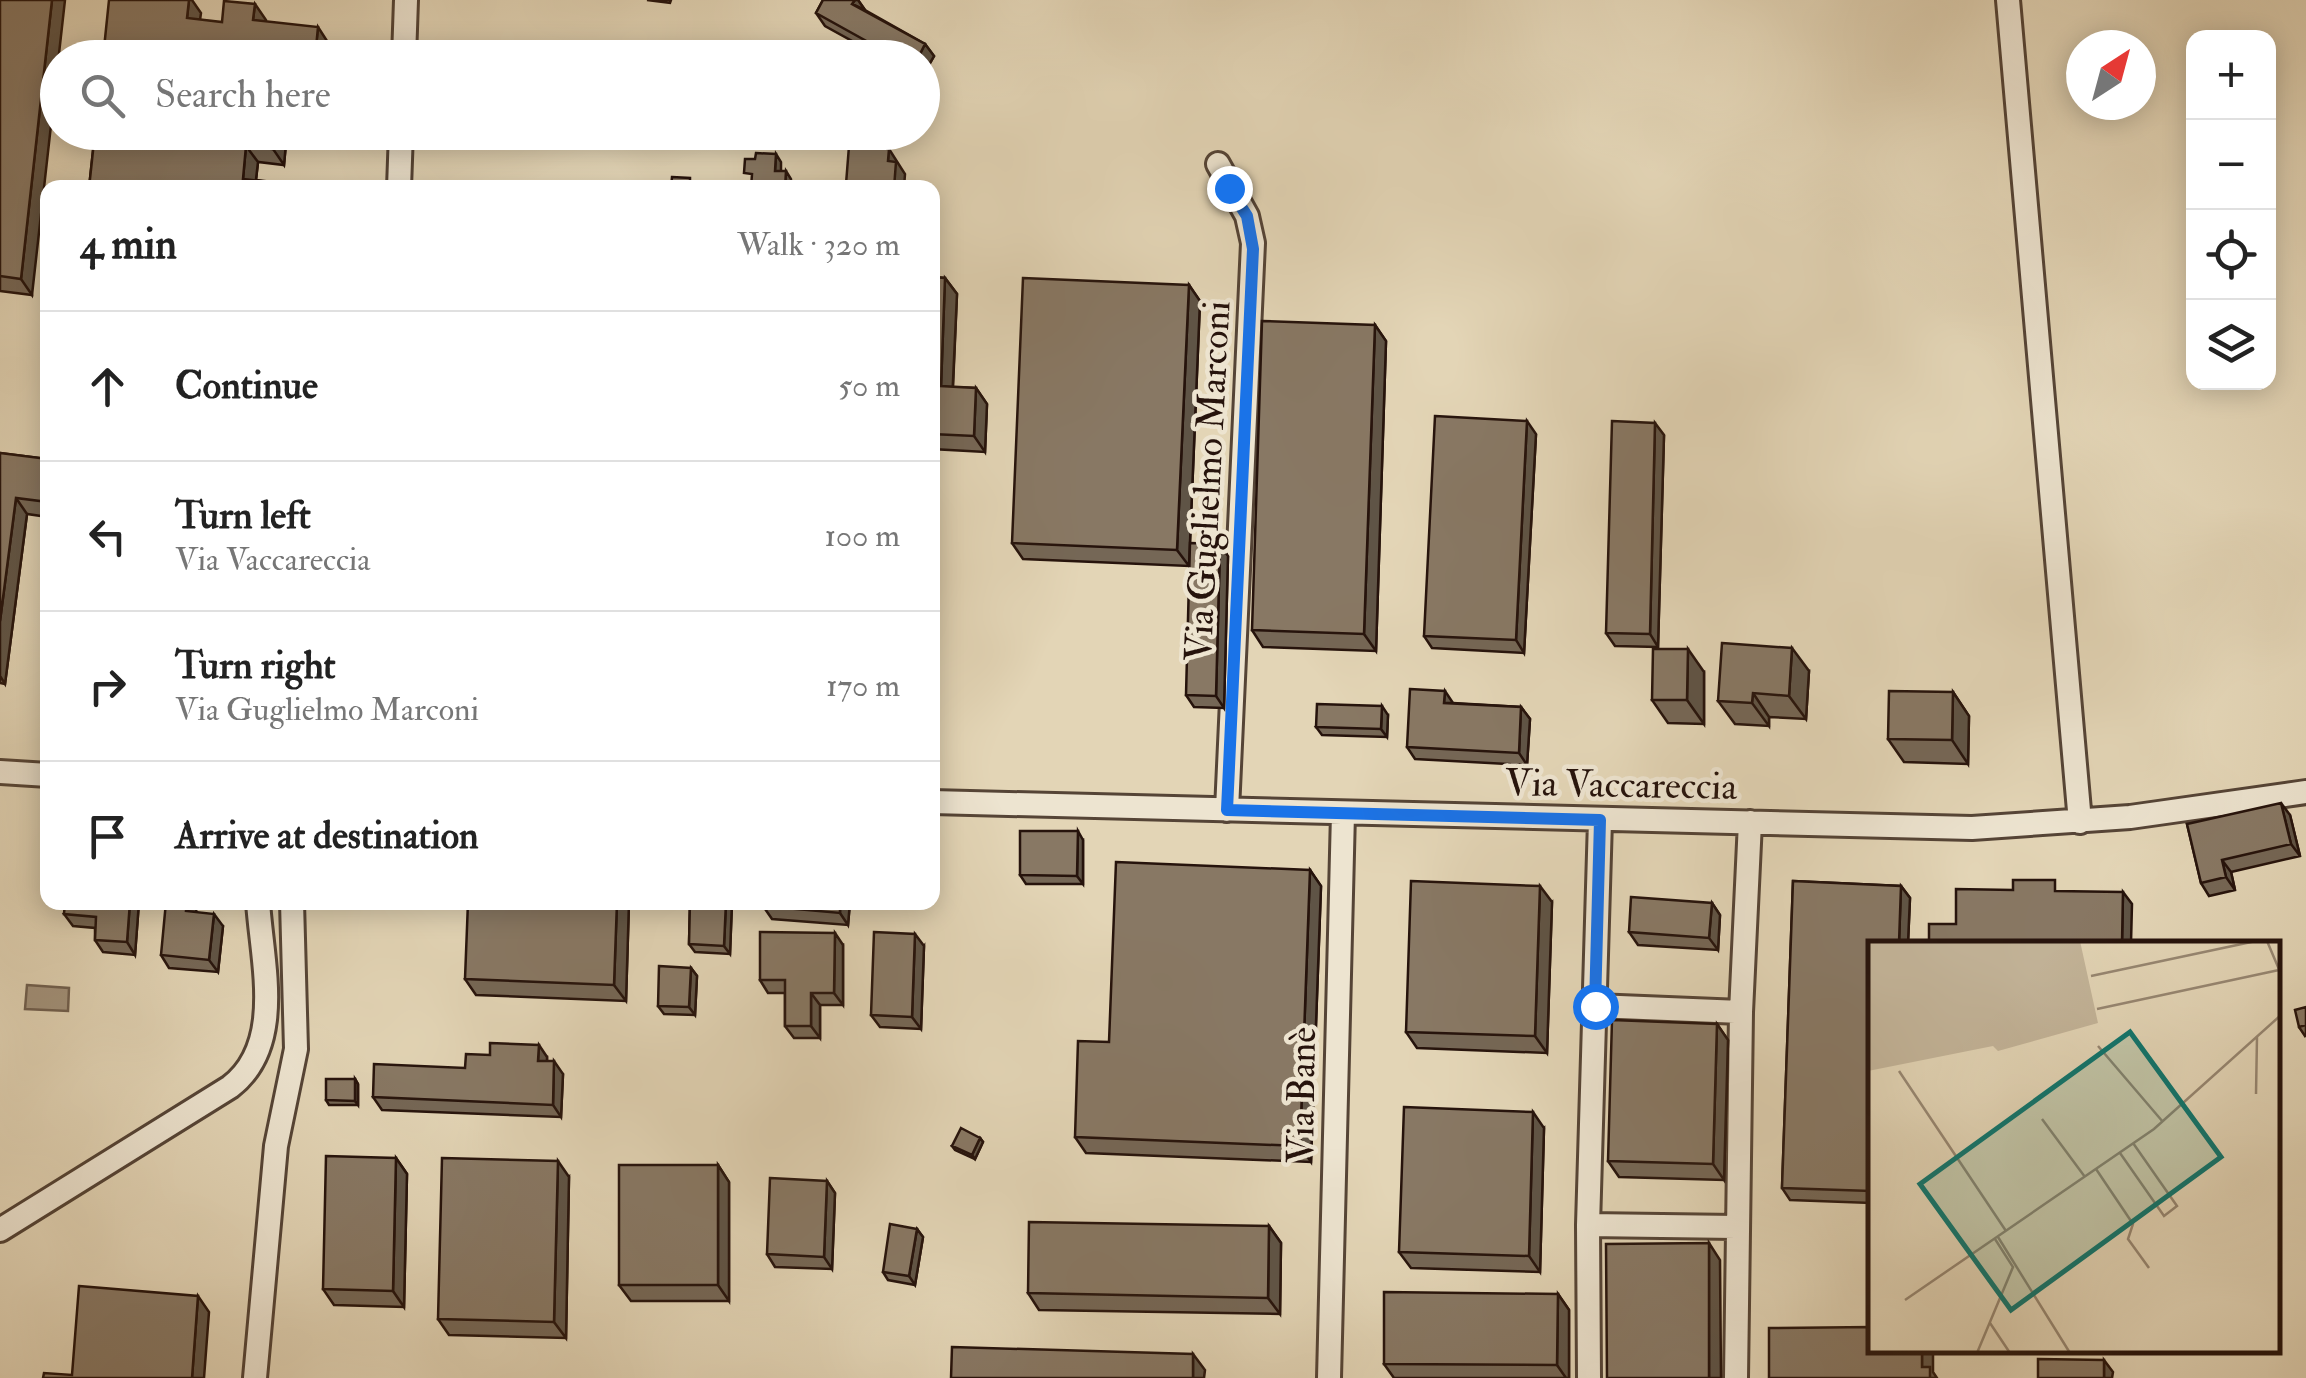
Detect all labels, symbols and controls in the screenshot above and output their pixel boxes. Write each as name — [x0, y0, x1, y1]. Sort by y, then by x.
north arrow — [2066, 30, 2156, 120]
map controls — [2186, 30, 2276, 390]
button: + — [2186, 30, 2276, 120]
search box — [40, 40, 940, 150]
icon: search — [75, 68, 130, 123]
text: Search here — [155, 71, 331, 119]
button: − — [2186, 120, 2276, 210]
route end — [1207, 166, 1253, 212]
button: locate — [2186, 210, 2276, 300]
text: 4 min — [80, 219, 177, 271]
text: Walk · 320 m — [737, 225, 900, 265]
street label: Via Guglielmo Marconi — [1175, 300, 1241, 663]
button: layers — [2186, 300, 2276, 390]
icon: ahead — [80, 359, 135, 414]
text: Continue — [175, 362, 318, 410]
text: 50 m — [838, 366, 900, 406]
text: Turn left — [175, 492, 311, 540]
icon: left — [80, 509, 135, 564]
text: 100 m — [824, 516, 900, 556]
text: Via Vaccareccia — [175, 540, 370, 580]
text: Turn right — [175, 642, 336, 690]
icon: right — [80, 659, 135, 714]
text: 170 m — [826, 666, 900, 706]
text: Via Guglielmo Marconi — [175, 690, 479, 730]
street label: Via Vaccareccia — [1505, 759, 1738, 811]
icon: arrive — [80, 809, 135, 864]
text: Arrive at destination — [175, 812, 479, 860]
inset map — [1868, 941, 2281, 1353]
route start — [1573, 984, 1619, 1030]
street label: Via Banè — [1277, 1026, 1327, 1164]

